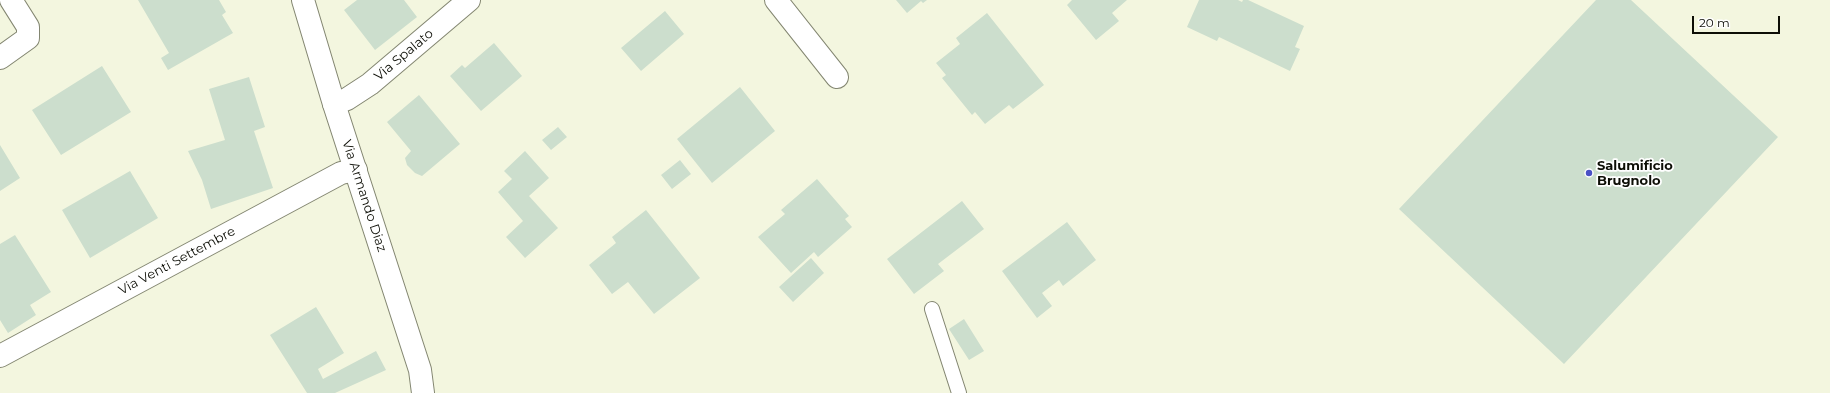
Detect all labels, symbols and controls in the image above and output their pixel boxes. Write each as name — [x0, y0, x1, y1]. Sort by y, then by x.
scale bar — [1694, 8, 1782, 34]
text: 20 m — [1699, 15, 1730, 30]
street label: Via Spalato — [371, 26, 437, 84]
street label: Via Armando Diaz — [339, 138, 389, 254]
place label: Salumificio Brugnolo — [1597, 158, 1673, 189]
marker: Salumificio Brugnolo — [1584, 168, 1594, 178]
street label: Via Venti Settembre — [116, 224, 238, 298]

